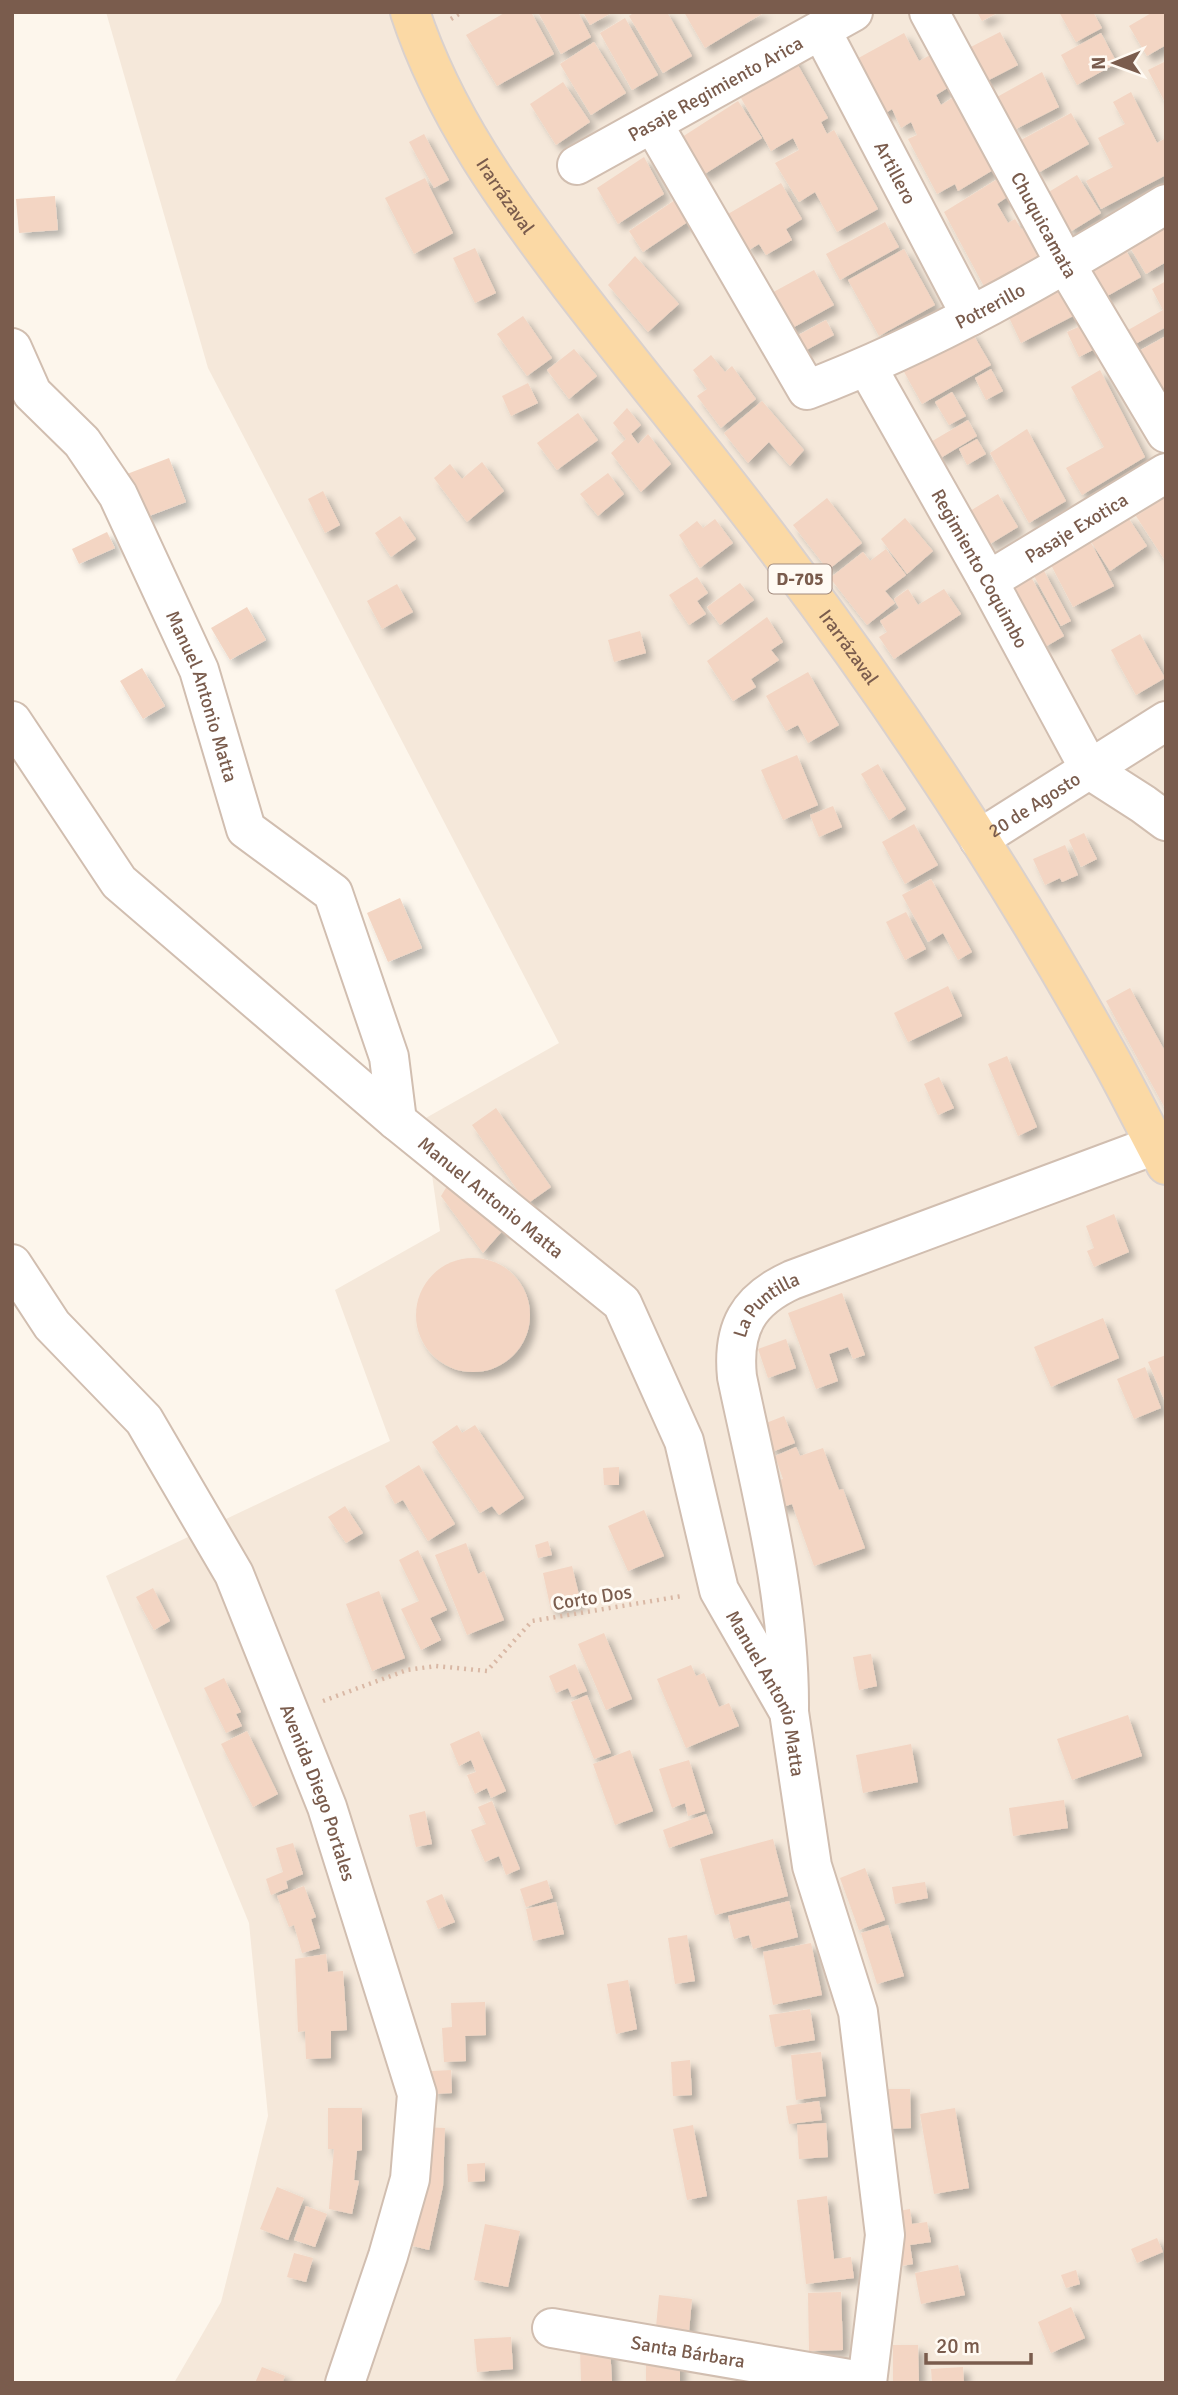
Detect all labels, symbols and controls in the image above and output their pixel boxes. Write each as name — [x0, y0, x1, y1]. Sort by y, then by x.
north arrow — [1080, 28, 1150, 98]
street label: Pasaje Regimiento Arica — [624, 31, 807, 147]
text: N — [1087, 56, 1111, 70]
street label: Artillero — [869, 137, 921, 209]
street label: Irarrázaval — [471, 154, 539, 239]
street label: Chuquicamata — [1005, 168, 1082, 283]
street label: Potrerillo — [951, 278, 1030, 335]
street label: Regimiento Coquimbo — [925, 485, 1033, 653]
street label: Pasaje Exotica — [1021, 488, 1133, 569]
road number: D-705 — [768, 564, 832, 594]
street label: Irarrázaval — [813, 605, 884, 690]
street label: Manuel Antonio Matta — [160, 607, 242, 785]
street label: 20 de Agosto — [984, 767, 1085, 843]
street label: Manuel Antonio Matta — [413, 1132, 568, 1264]
street label: La Puntilla — [728, 1267, 803, 1340]
street label: Corto Dos — [551, 1580, 633, 1616]
street label: Manuel Antonio Matta — [720, 1606, 809, 1778]
street label: Avenida Diego Portales — [274, 1701, 361, 1884]
scale bar — [926, 2322, 1031, 2366]
street label: Santa Bárbara — [629, 2331, 747, 2374]
text: 20 m — [936, 2333, 980, 2359]

